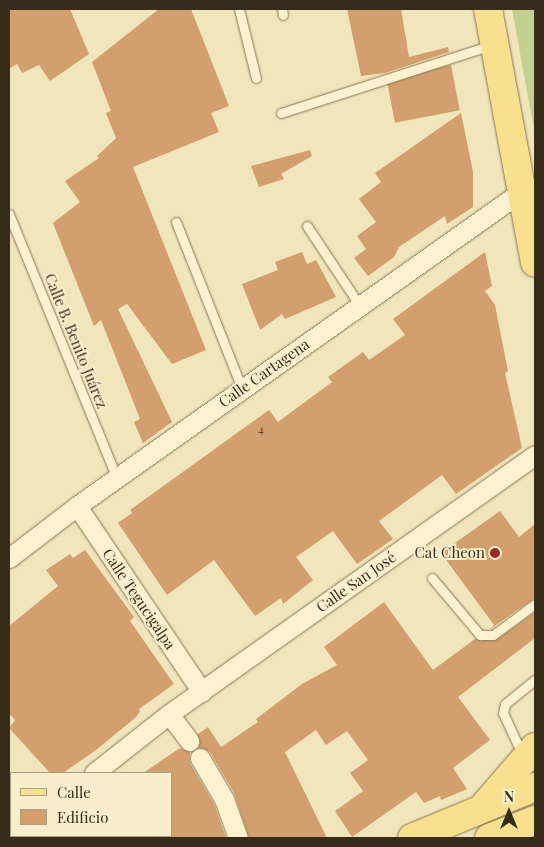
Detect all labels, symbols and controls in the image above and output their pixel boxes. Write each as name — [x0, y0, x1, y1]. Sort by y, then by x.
street label: Calle B. Benito Juárez — [41, 271, 111, 411]
street label: Calle Cartagena — [215, 335, 313, 411]
house number: 4 — [258, 422, 264, 436]
place label: Cat Cheon — [414, 544, 485, 562]
street label: Calle Tegucigalpa — [99, 545, 179, 653]
marker: Cat Cheon — [489, 547, 501, 559]
street label: Calle San José — [313, 548, 399, 616]
legend — [10, 772, 172, 837]
text: Calle — [57, 782, 91, 802]
north arrow — [484, 787, 534, 837]
text: N — [504, 787, 514, 806]
text: Edificio — [57, 807, 108, 827]

